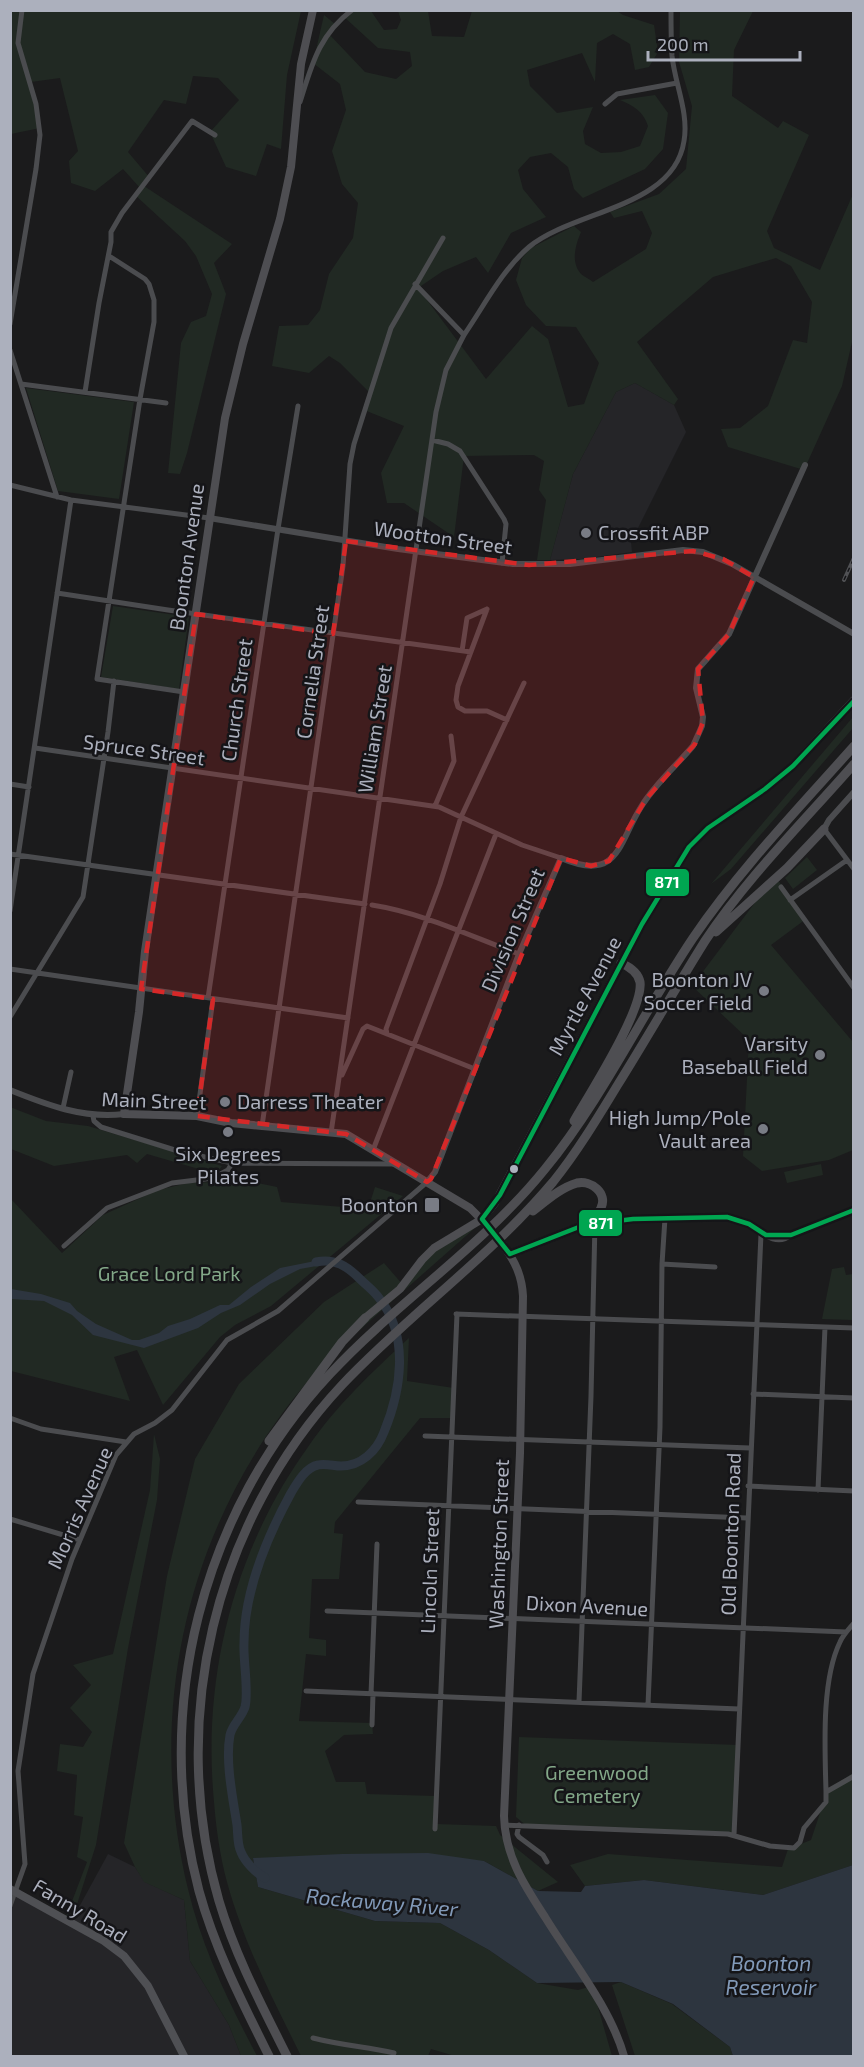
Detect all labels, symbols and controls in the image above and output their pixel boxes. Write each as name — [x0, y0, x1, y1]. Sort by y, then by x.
scale bar — [648, 24, 800, 62]
text: 200 m — [657, 33, 709, 55]
street label: Boonton Avenue — [164, 482, 208, 632]
street label: Wootton Street — [372, 515, 514, 559]
place label: Crossfit ABP — [598, 520, 709, 544]
marker: Crossfit ABP — [579, 526, 593, 540]
street label: Cornelia Street — [291, 603, 333, 740]
street label: Church Street — [216, 637, 257, 763]
street label: William Street — [352, 663, 396, 795]
street label: Spruce Street — [82, 729, 207, 769]
street label: Division Street — [475, 864, 549, 995]
line badge: 871 — [645, 868, 690, 897]
text: 871 — [654, 872, 680, 891]
street label: Myrtle Avenue — [543, 932, 626, 1059]
place label: Boonton JV Soccer Field — [644, 967, 752, 1014]
marker: Boonton JV Soccer Field — [757, 984, 771, 998]
place label: Varsity Baseball Field — [682, 1031, 808, 1078]
marker: Varsity Baseball Field — [813, 1048, 827, 1062]
street label: Main Street — [101, 1086, 207, 1114]
place label: Darress Theater — [237, 1089, 383, 1113]
marker: Darress Theater — [218, 1095, 232, 1109]
place label: High Jump/Pole Vault area — [609, 1105, 751, 1152]
marker: High Jump/Pole Vault area — [756, 1122, 770, 1136]
marker: Six Degrees Pilates — [221, 1125, 235, 1139]
place label: Six Degrees Pilates — [175, 1141, 281, 1188]
unlabelled marker — [508, 1163, 520, 1175]
place label: Boonton — [341, 1192, 418, 1216]
marker: Boonton — [423, 1196, 441, 1214]
line badge: 871 — [578, 1209, 623, 1237]
text: 871 — [588, 1213, 614, 1232]
park label: Grace Lord Park — [98, 1261, 240, 1285]
street label: Morris Avenue — [41, 1443, 117, 1572]
street label: Old Boonton Road — [715, 1452, 745, 1616]
street label: Washington Street — [483, 1458, 513, 1629]
street label: Lincoln Street — [415, 1507, 443, 1634]
street label: Dixon Avenue — [525, 1590, 649, 1620]
park label: Greenwood Cemetery — [545, 1760, 649, 1807]
street label: Fanny Road — [29, 1873, 132, 1948]
water label: Rockaway River — [305, 1882, 460, 1922]
water label: Boonton Reservoir — [726, 1950, 817, 1999]

